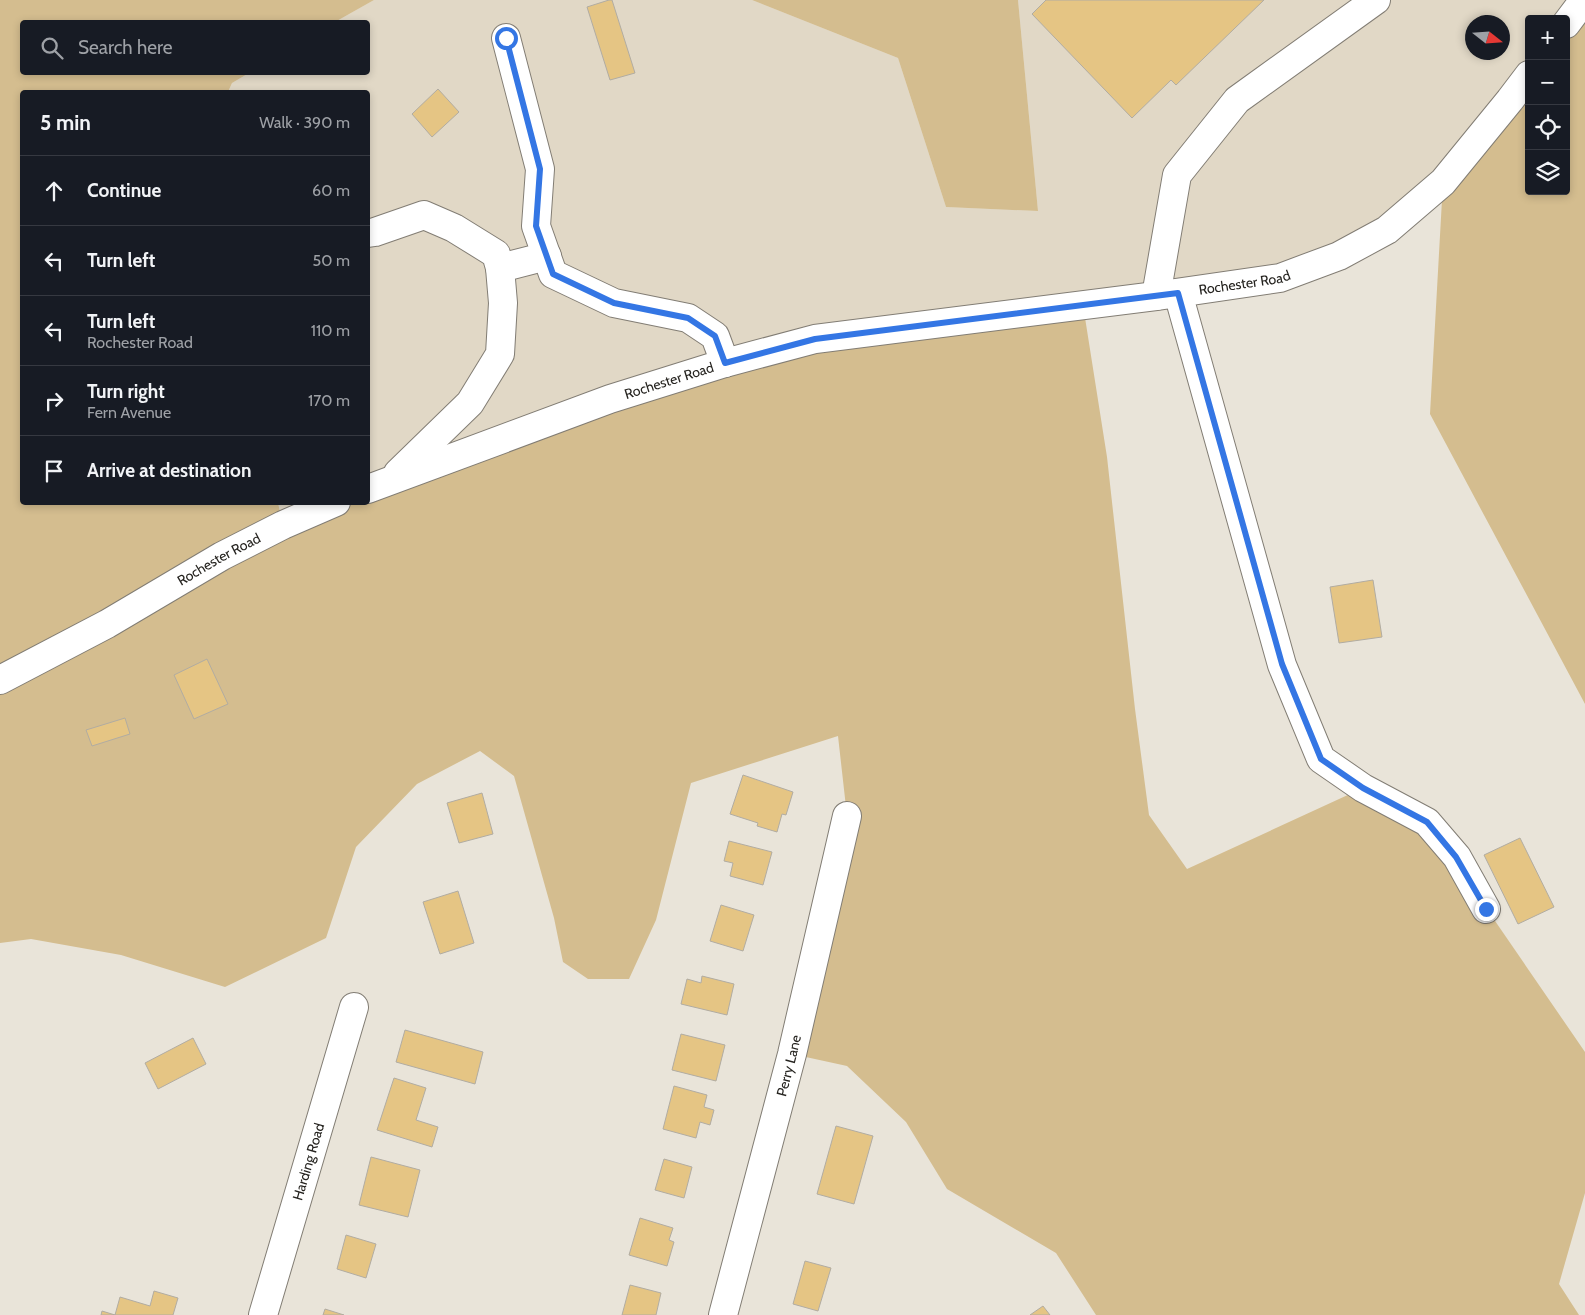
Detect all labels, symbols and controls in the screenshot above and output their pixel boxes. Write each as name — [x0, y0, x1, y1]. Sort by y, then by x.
north arrow — [1465, 15, 1510, 60]
map controls — [1525, 15, 1570, 195]
button: + — [1525, 15, 1570, 60]
search box — [20, 20, 370, 75]
route start — [495, 27, 518, 50]
icon: search — [38, 34, 66, 62]
text: Search here — [78, 36, 172, 59]
button: − — [1525, 60, 1570, 105]
button: locate — [1525, 105, 1570, 150]
text: 5 min — [40, 110, 91, 135]
text: Walk · 390 m — [259, 113, 350, 132]
button: layers — [1525, 150, 1570, 195]
icon: ahead — [40, 177, 68, 205]
text: Continue — [87, 179, 161, 202]
text: 60 m — [312, 181, 350, 200]
icon: left — [40, 247, 68, 275]
text: Turn left — [87, 249, 155, 272]
text: 50 m — [313, 251, 350, 270]
street label: Rochester Road — [1197, 266, 1293, 299]
text: Turn left — [87, 310, 155, 333]
icon: left — [40, 317, 68, 345]
text: 110 m — [311, 321, 350, 340]
text: Rochester Road — [87, 333, 193, 352]
street label: Rochester Road — [622, 358, 716, 403]
text: Turn right — [87, 380, 165, 403]
icon: right — [40, 387, 68, 415]
text: 170 m — [308, 391, 350, 410]
text: Fern Avenue — [87, 403, 171, 422]
icon: arrive — [40, 457, 68, 485]
text: Arrive at destination — [87, 459, 251, 482]
street label: Rochester Road — [174, 529, 263, 590]
route end — [1475, 898, 1498, 921]
street label: Perry Lane — [772, 1033, 805, 1098]
street label: Harding Road — [288, 1121, 328, 1202]

